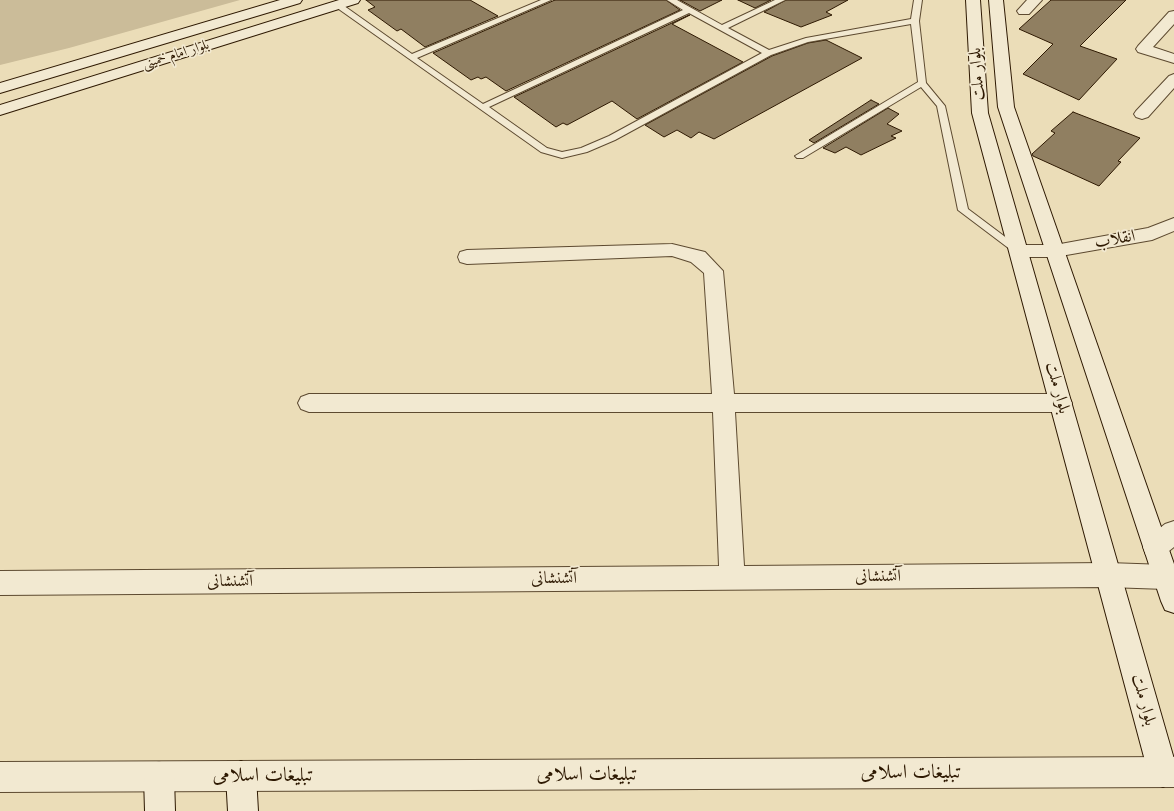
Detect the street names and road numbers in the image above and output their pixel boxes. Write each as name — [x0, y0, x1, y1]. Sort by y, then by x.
street label: بلوار امام خمینی — [141, 37, 211, 73]
street label: بلوار ملت — [966, 47, 990, 101]
street label: انقلاب — [1093, 226, 1137, 254]
street label: بلوار ملت — [1040, 360, 1074, 416]
street label: آتشنشانی — [855, 567, 901, 587]
street label: آتشنشانی — [531, 569, 577, 589]
street label: آتشنشانی — [207, 572, 253, 592]
street label: بلوار ملت — [1126, 672, 1160, 728]
street label: تبلیغات اسلامی — [860, 761, 962, 785]
street label: تبلیغات اسلامی — [536, 763, 638, 787]
street label: تبلیغات اسلامی — [212, 764, 314, 788]

